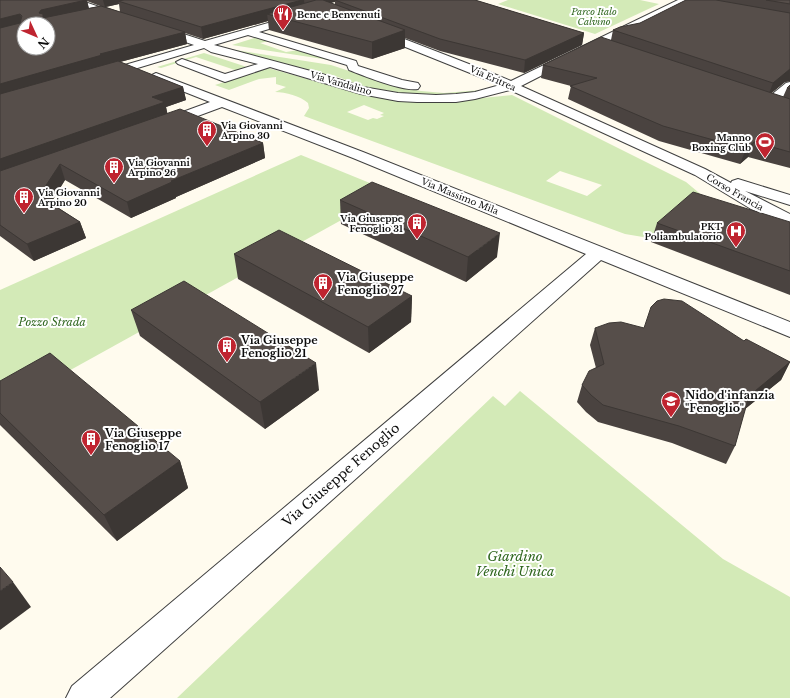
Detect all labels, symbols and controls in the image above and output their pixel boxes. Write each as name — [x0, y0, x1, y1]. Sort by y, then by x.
restaurant icon: Bene e Benvenuti — [272, 3, 294, 31]
park label: Parco Italo Calvino — [570, 6, 617, 27]
place label: Bene e Benvenuti — [297, 9, 381, 20]
north arrow — [16, 16, 56, 56]
text: N — [34, 34, 52, 52]
street label: Via Eritrea — [467, 63, 518, 93]
street label: Via Vandalino — [308, 69, 373, 97]
building icon: Via Giovanni Arpino 30 — [196, 119, 218, 147]
place label: Via Giovanni Arpino 30 — [220, 120, 284, 141]
sports icon: Manno Boxing Club — [754, 131, 776, 159]
place label: Manno Boxing Club — [692, 132, 751, 153]
building icon: Via Giovanni Arpino 26 — [103, 156, 125, 184]
place label: Via Giovanni Arpino 26 — [127, 157, 191, 178]
street label: Corso Francia — [704, 171, 766, 213]
street label: Via Massimo Mila — [419, 175, 500, 217]
building icon: Via Giovanni Arpino 20 — [13, 186, 35, 214]
place label: Via Giovanni Arpino 20 — [37, 187, 101, 208]
building icon: Via Giuseppe Fenoglio 31 — [406, 212, 428, 240]
place label: Via Giuseppe Fenoglio 31 — [339, 213, 403, 234]
hospital icon: PKT Poliambulatorio — [725, 220, 747, 248]
place label: PKT Poliambulatorio — [644, 221, 723, 242]
place label: Via Giuseppe Fenoglio 27 — [336, 270, 414, 297]
building icon: Via Giuseppe Fenoglio 27 — [312, 272, 334, 300]
park label: Pozzo Strada — [17, 315, 86, 329]
place label: Via Giuseppe Fenoglio 21 — [240, 333, 318, 360]
building icon: Via Giuseppe Fenoglio 21 — [216, 335, 238, 363]
place label: Nido d'infanzia "Fenoglio" — [685, 388, 775, 415]
school or university icon: Nido d'infanzia "Fenoglio" — [660, 390, 682, 418]
street label: Via Giuseppe Fenoglio — [278, 419, 403, 531]
place label: Via Giuseppe Fenoglio 17 — [104, 426, 182, 453]
building icon: Via Giuseppe Fenoglio 17 — [80, 428, 102, 456]
park label: Giardino Venchi Unica — [476, 548, 554, 580]

